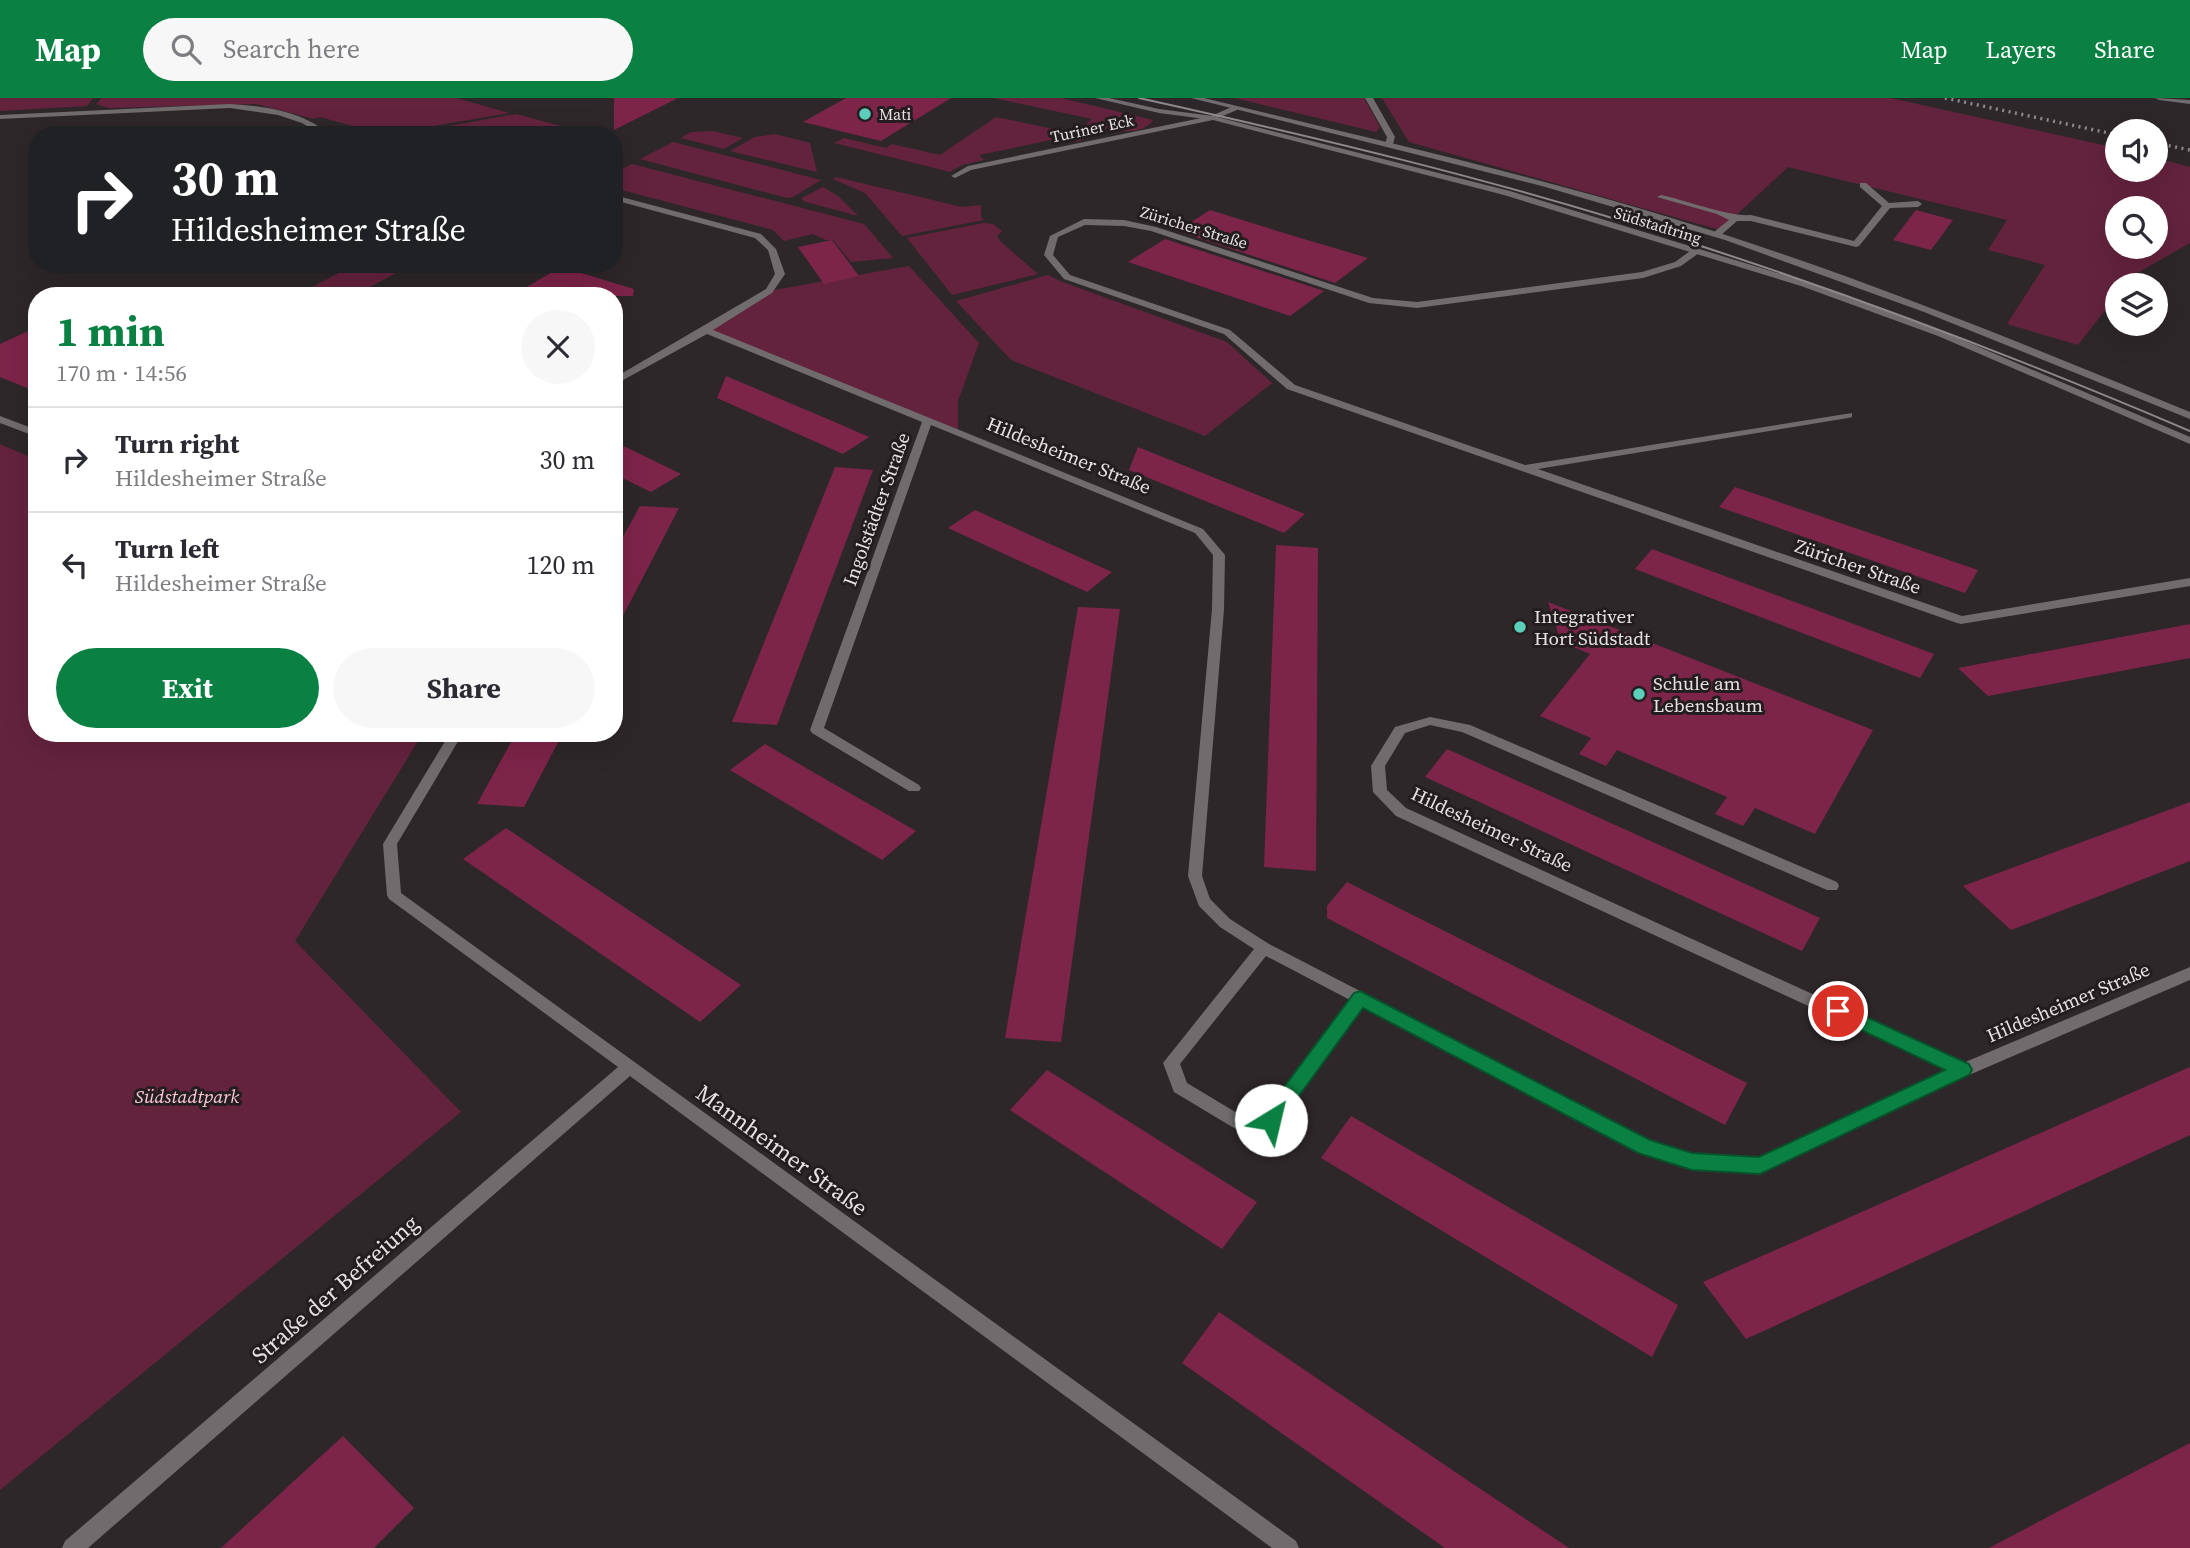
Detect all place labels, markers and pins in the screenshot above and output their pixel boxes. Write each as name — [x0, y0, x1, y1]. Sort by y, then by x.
place label: Mati — [879, 103, 911, 125]
marker: Mati — [857, 106, 873, 122]
place label: Integrativer Hort Südstadt — [1534, 603, 1651, 651]
marker: Integrativer Hort Südstadt — [1512, 619, 1528, 635]
place label: Schule am Lebensbaum — [1653, 670, 1763, 718]
marker: Schule am Lebensbaum — [1631, 686, 1647, 702]
pin — [1808, 981, 1868, 1041]

